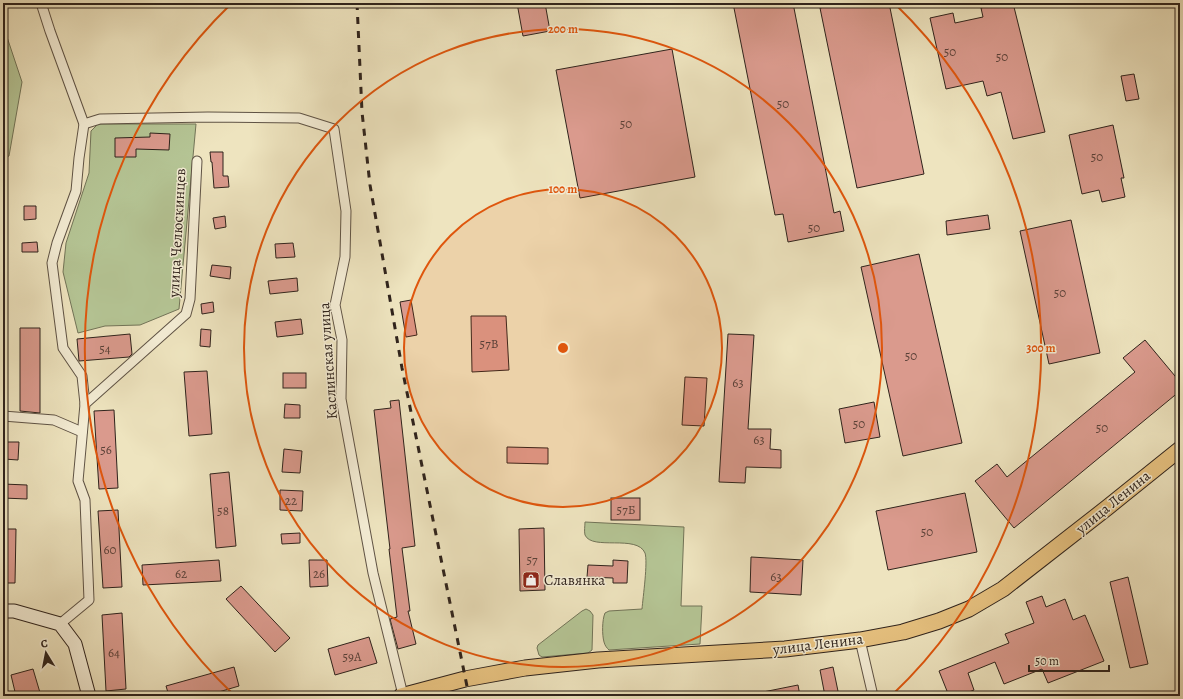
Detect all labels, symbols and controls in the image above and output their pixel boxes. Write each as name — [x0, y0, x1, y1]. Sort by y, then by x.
text: 200 m — [548, 21, 578, 37]
house number: 50 — [944, 43, 956, 60]
house number: 50 — [996, 48, 1008, 65]
house number: 50 — [777, 95, 789, 112]
house number: 50 — [620, 115, 632, 132]
house number: 50 — [1091, 148, 1103, 165]
street label: улица Челюскинцев — [164, 168, 190, 299]
text: 100 m — [549, 181, 577, 197]
house number: 50 — [808, 219, 820, 236]
house number: 50 — [1054, 284, 1066, 301]
street label: Каслинская улица — [314, 302, 342, 420]
house number: 57В — [480, 335, 499, 352]
house number: 54 — [99, 340, 111, 357]
text: 300 m — [1026, 340, 1056, 356]
centre of rings — [556, 341, 570, 355]
house number: 50 — [905, 347, 917, 364]
house number: 63 — [732, 374, 744, 391]
house number: 50 — [853, 415, 865, 432]
house number: 50 — [1096, 419, 1108, 436]
house number: 63 — [753, 431, 765, 448]
house number: 56 — [100, 441, 112, 458]
street label: улица Ленина — [1071, 466, 1155, 539]
house number: 22 — [285, 492, 297, 509]
house number: 57Б — [617, 501, 635, 518]
house number: 58 — [217, 502, 229, 519]
house number: 50 — [921, 523, 933, 540]
house number: 60 — [104, 541, 117, 558]
house number: 57 — [526, 551, 538, 568]
house number: 62 — [175, 565, 187, 582]
house number: 26 — [313, 565, 325, 582]
house number: 63 — [770, 568, 782, 585]
shop icon: Славянка — [521, 570, 541, 590]
place label: Славянка — [544, 570, 605, 590]
street label: улица Ленина — [771, 629, 864, 660]
north arrow — [26, 633, 66, 673]
text: С — [40, 636, 49, 652]
house number: 64 — [108, 644, 120, 661]
scale bar — [1029, 647, 1109, 673]
house number: 59А — [342, 648, 362, 665]
text: 50 m — [1035, 653, 1059, 669]

